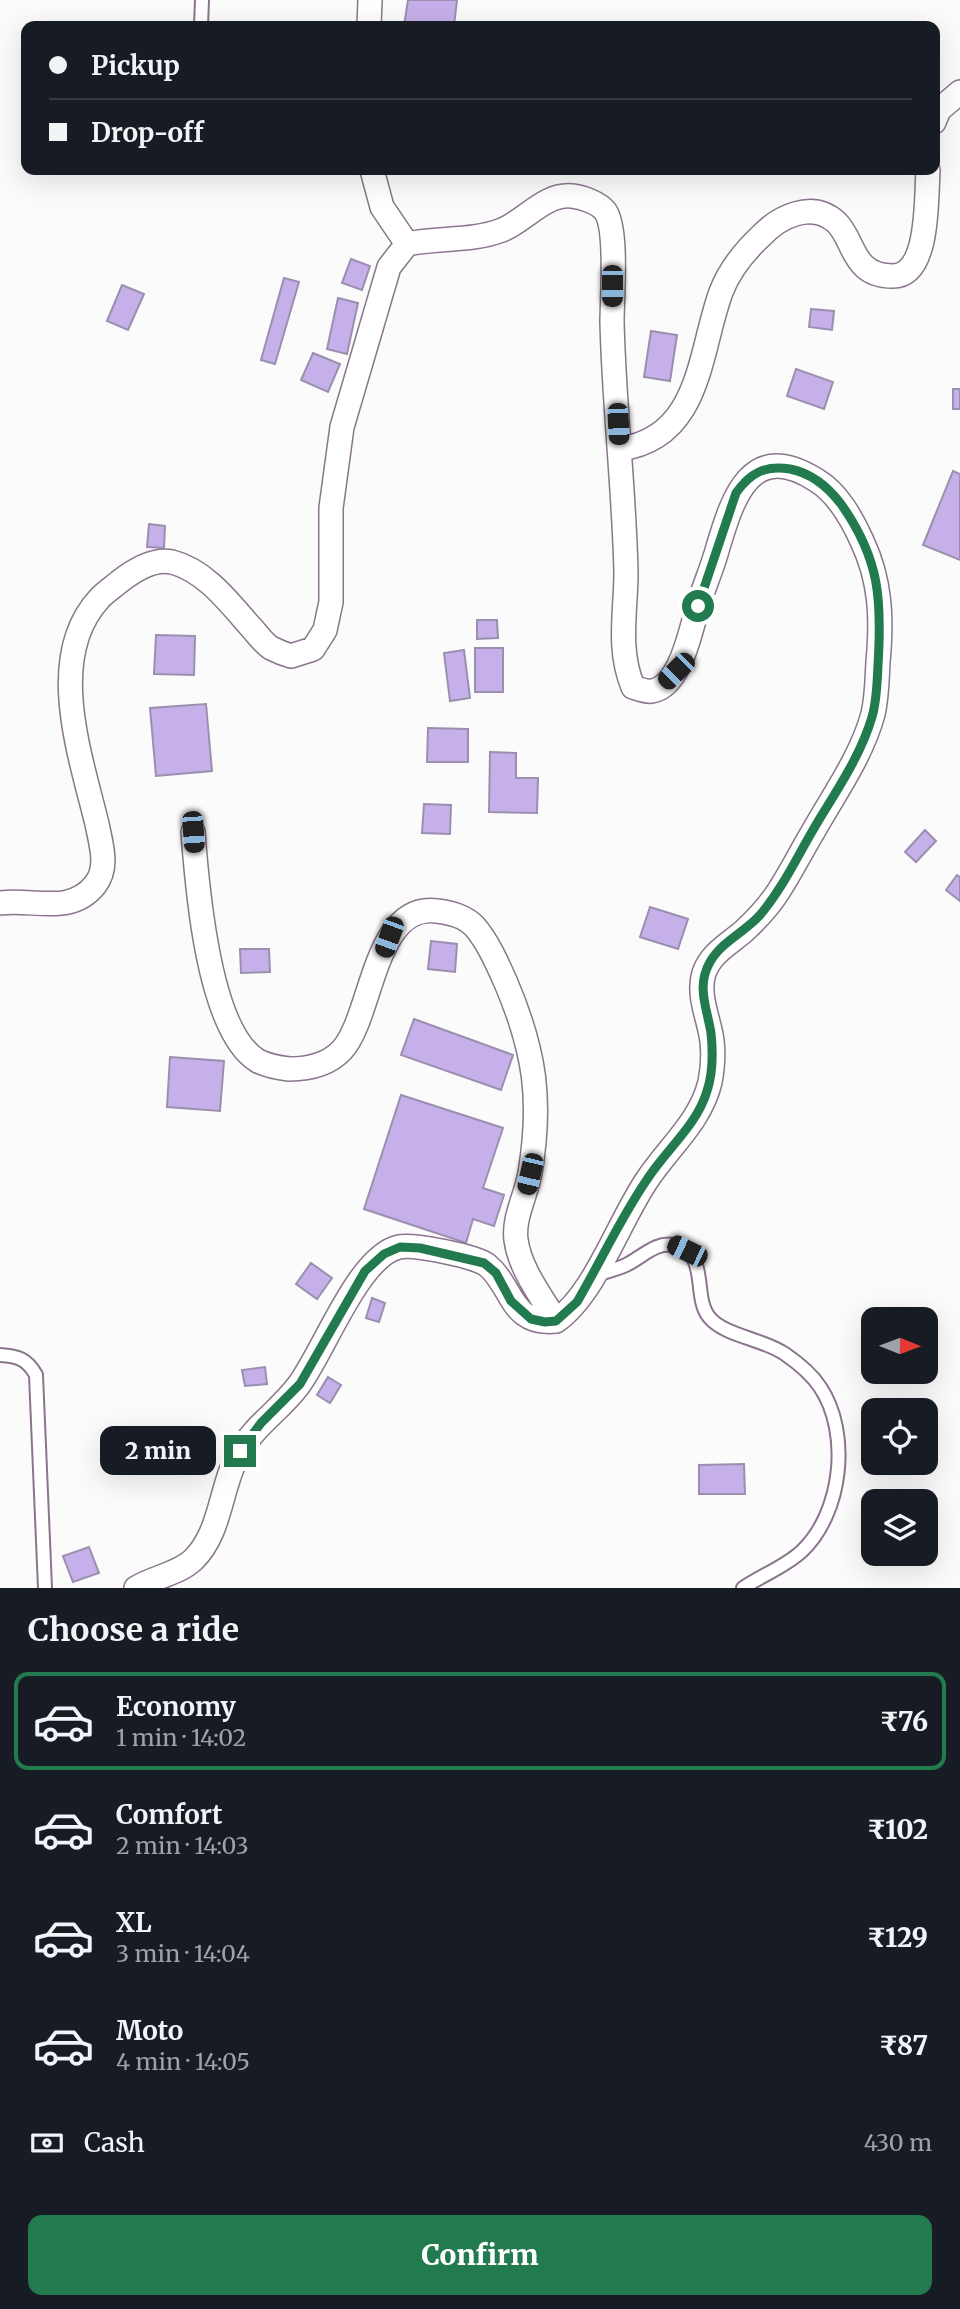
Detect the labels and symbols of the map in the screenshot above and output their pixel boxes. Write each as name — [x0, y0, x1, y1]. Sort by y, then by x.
car — [602, 265, 623, 307]
car — [607, 402, 630, 446]
route start — [682, 590, 714, 622]
car — [654, 649, 699, 693]
car — [182, 810, 205, 854]
car — [372, 914, 407, 960]
car — [516, 1151, 545, 1197]
car — [664, 1232, 711, 1270]
north arrow — [861, 1307, 938, 1384]
callout: 2 min — [100, 1426, 216, 1476]
route end — [224, 1435, 256, 1467]

